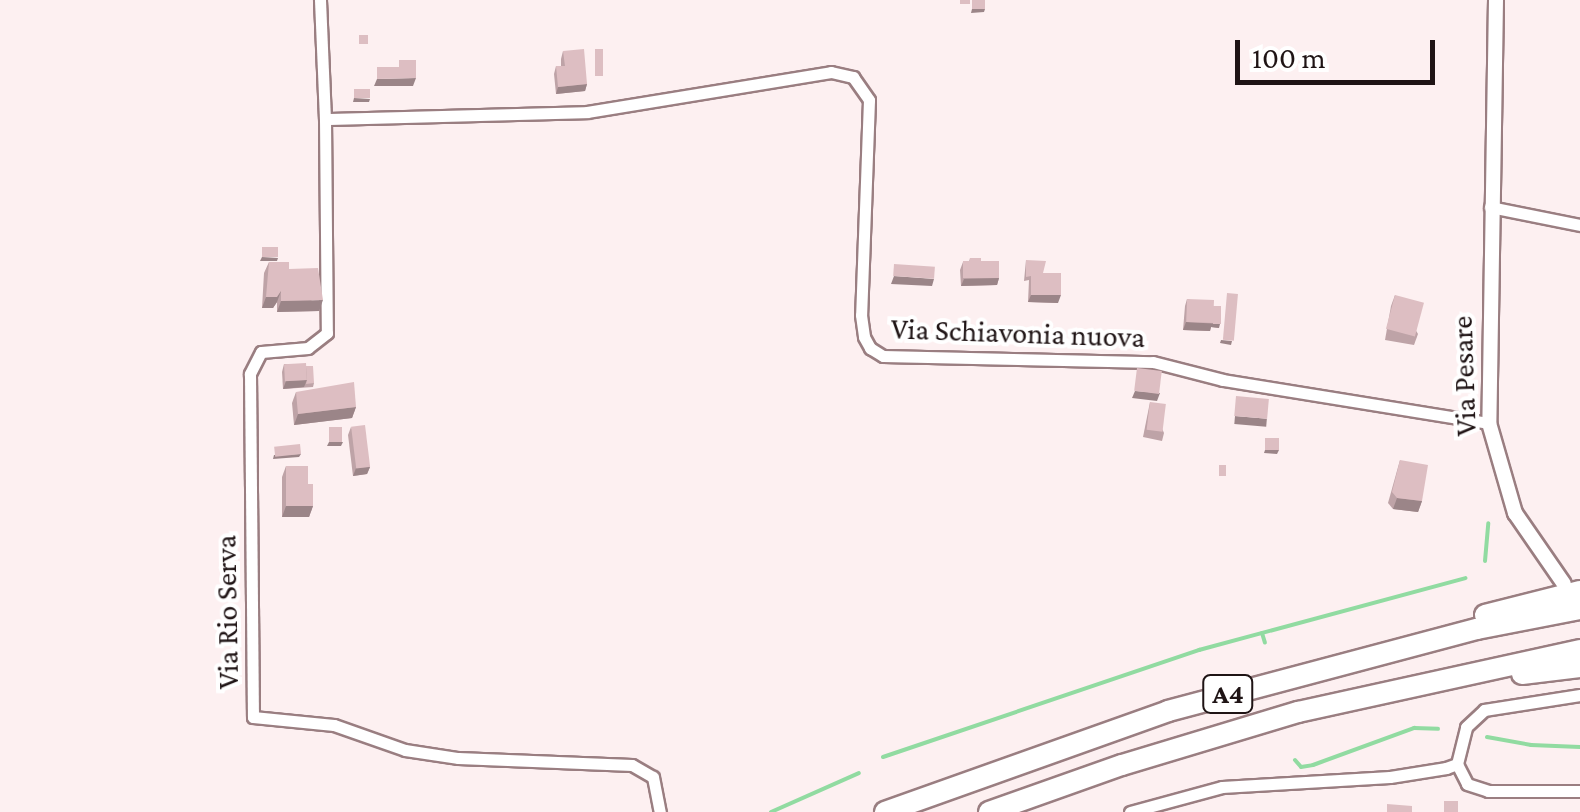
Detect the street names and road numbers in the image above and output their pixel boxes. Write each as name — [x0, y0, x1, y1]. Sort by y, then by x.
street label: Via Schiavonia nuova — [890, 311, 1146, 355]
street label: Via Pesare — [1444, 315, 1484, 437]
street label: Via Rio Serva — [208, 534, 246, 690]
road number: A4 — [1200, 671, 1256, 717]

